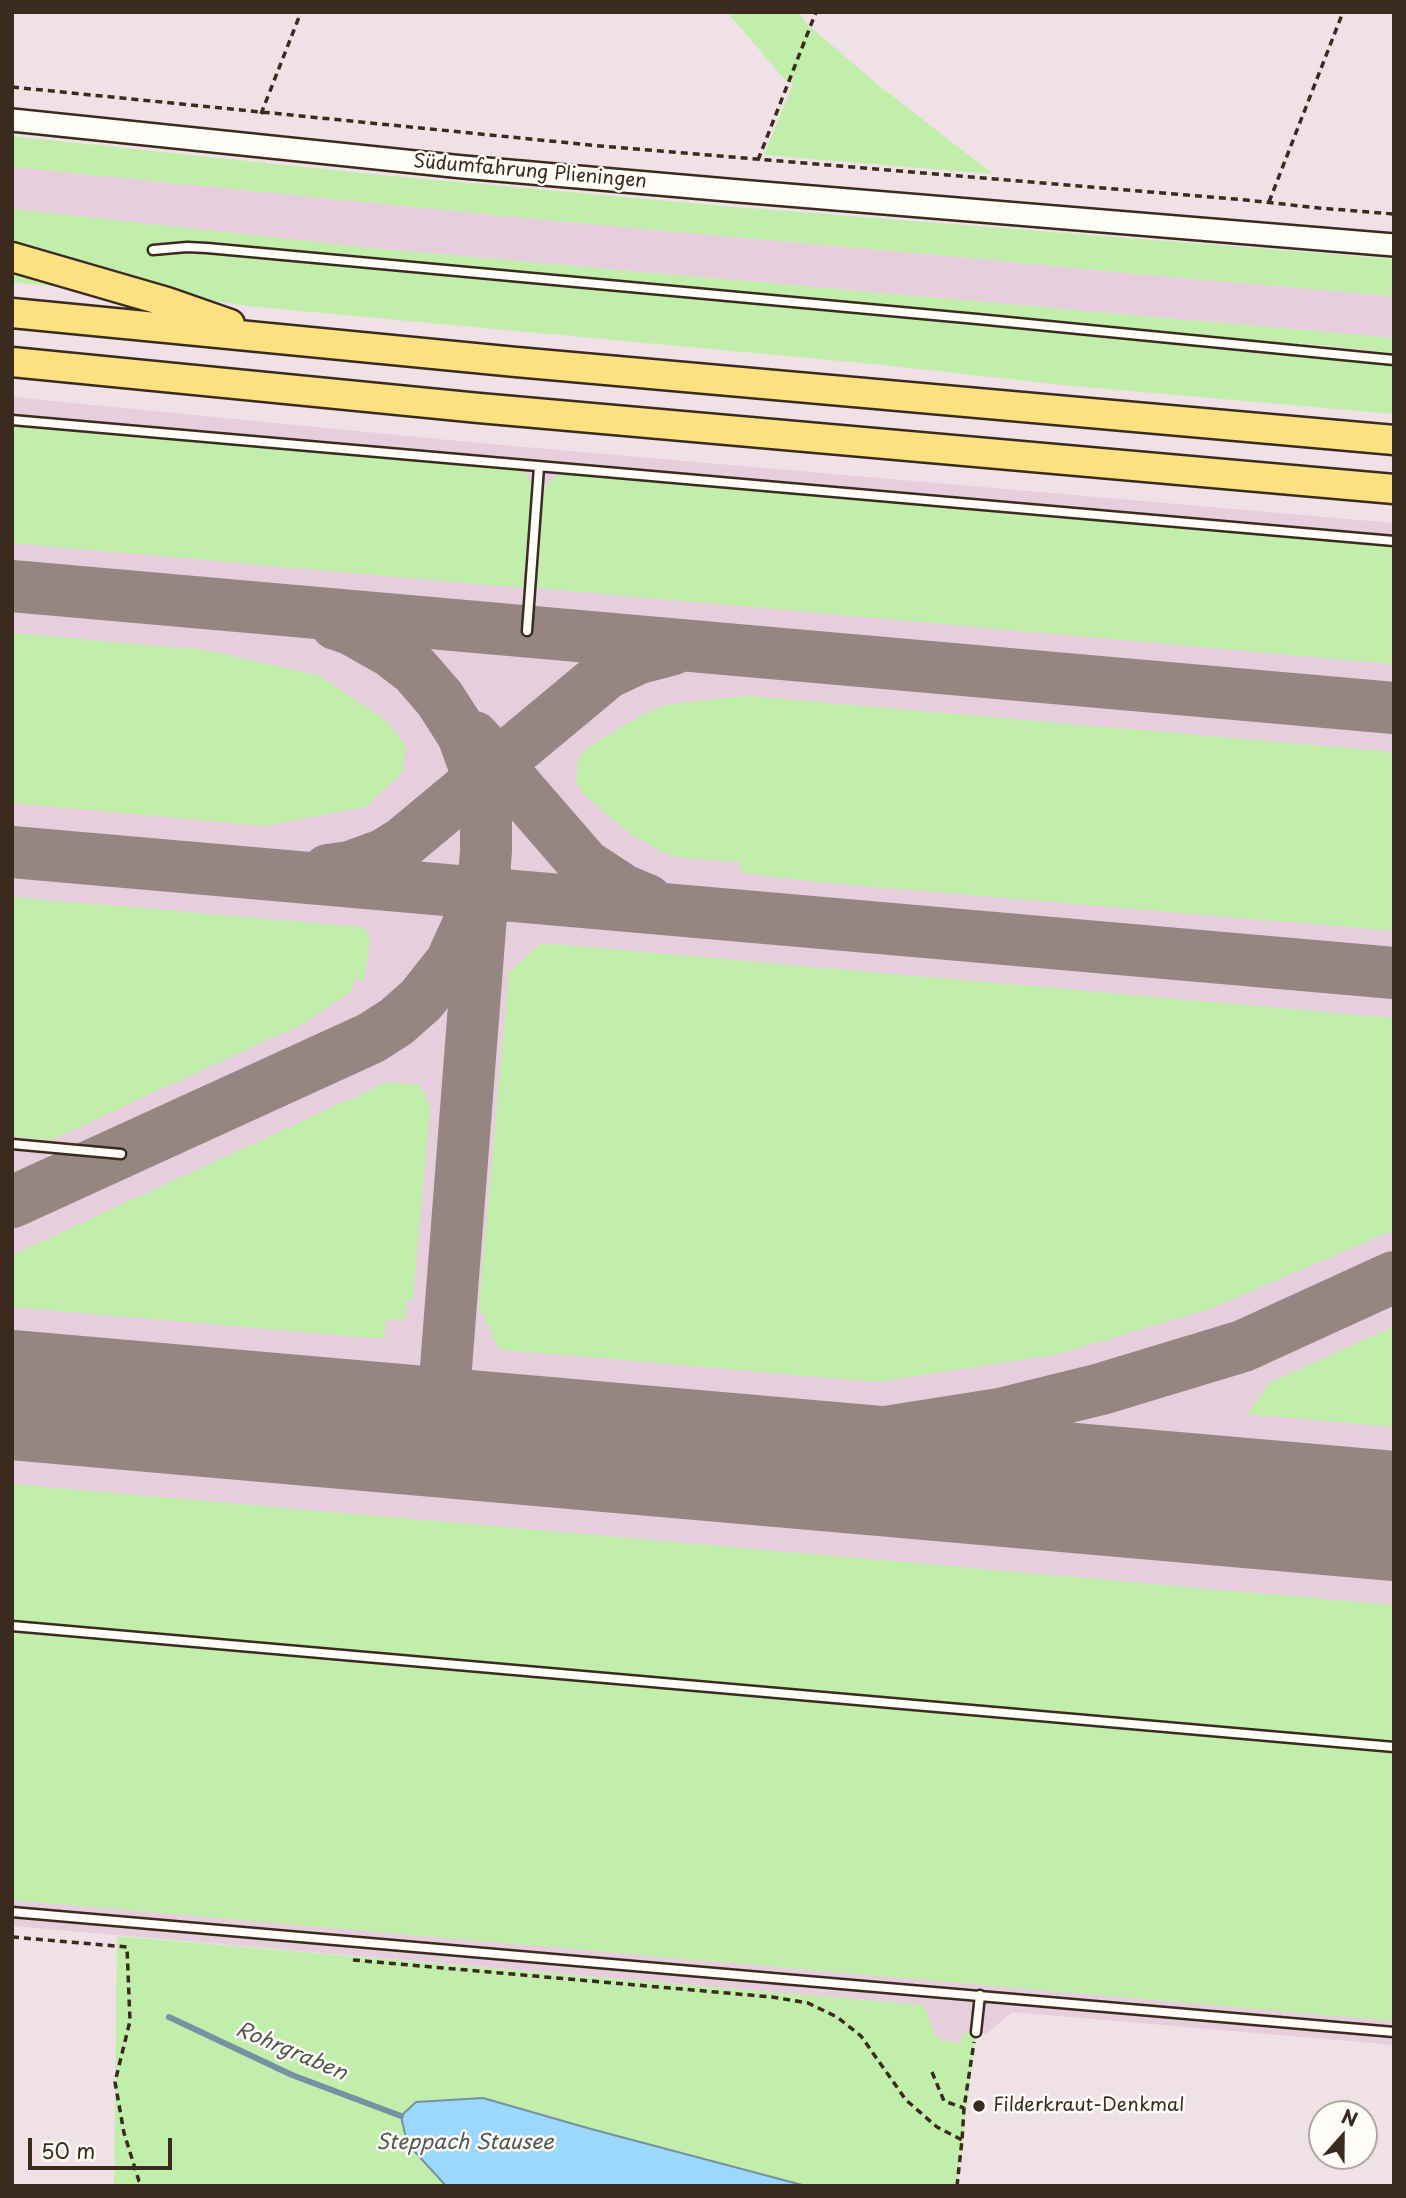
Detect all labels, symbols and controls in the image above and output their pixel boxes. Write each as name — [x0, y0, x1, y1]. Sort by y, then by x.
street label: Südumfahrung Plieningen — [412, 150, 648, 194]
water label: Rohrgraben — [232, 2017, 350, 2087]
place label: Filderkraut-Denkmal — [993, 2095, 1185, 2117]
marker: Filderkraut-Denkmal — [971, 2098, 987, 2114]
north arrow — [1308, 2100, 1378, 2170]
text: N — [1338, 2101, 1362, 2133]
scale bar — [32, 2124, 175, 2168]
water label: Steppach Stausee — [376, 2130, 554, 2156]
text: 50 m — [41, 2134, 95, 2166]

